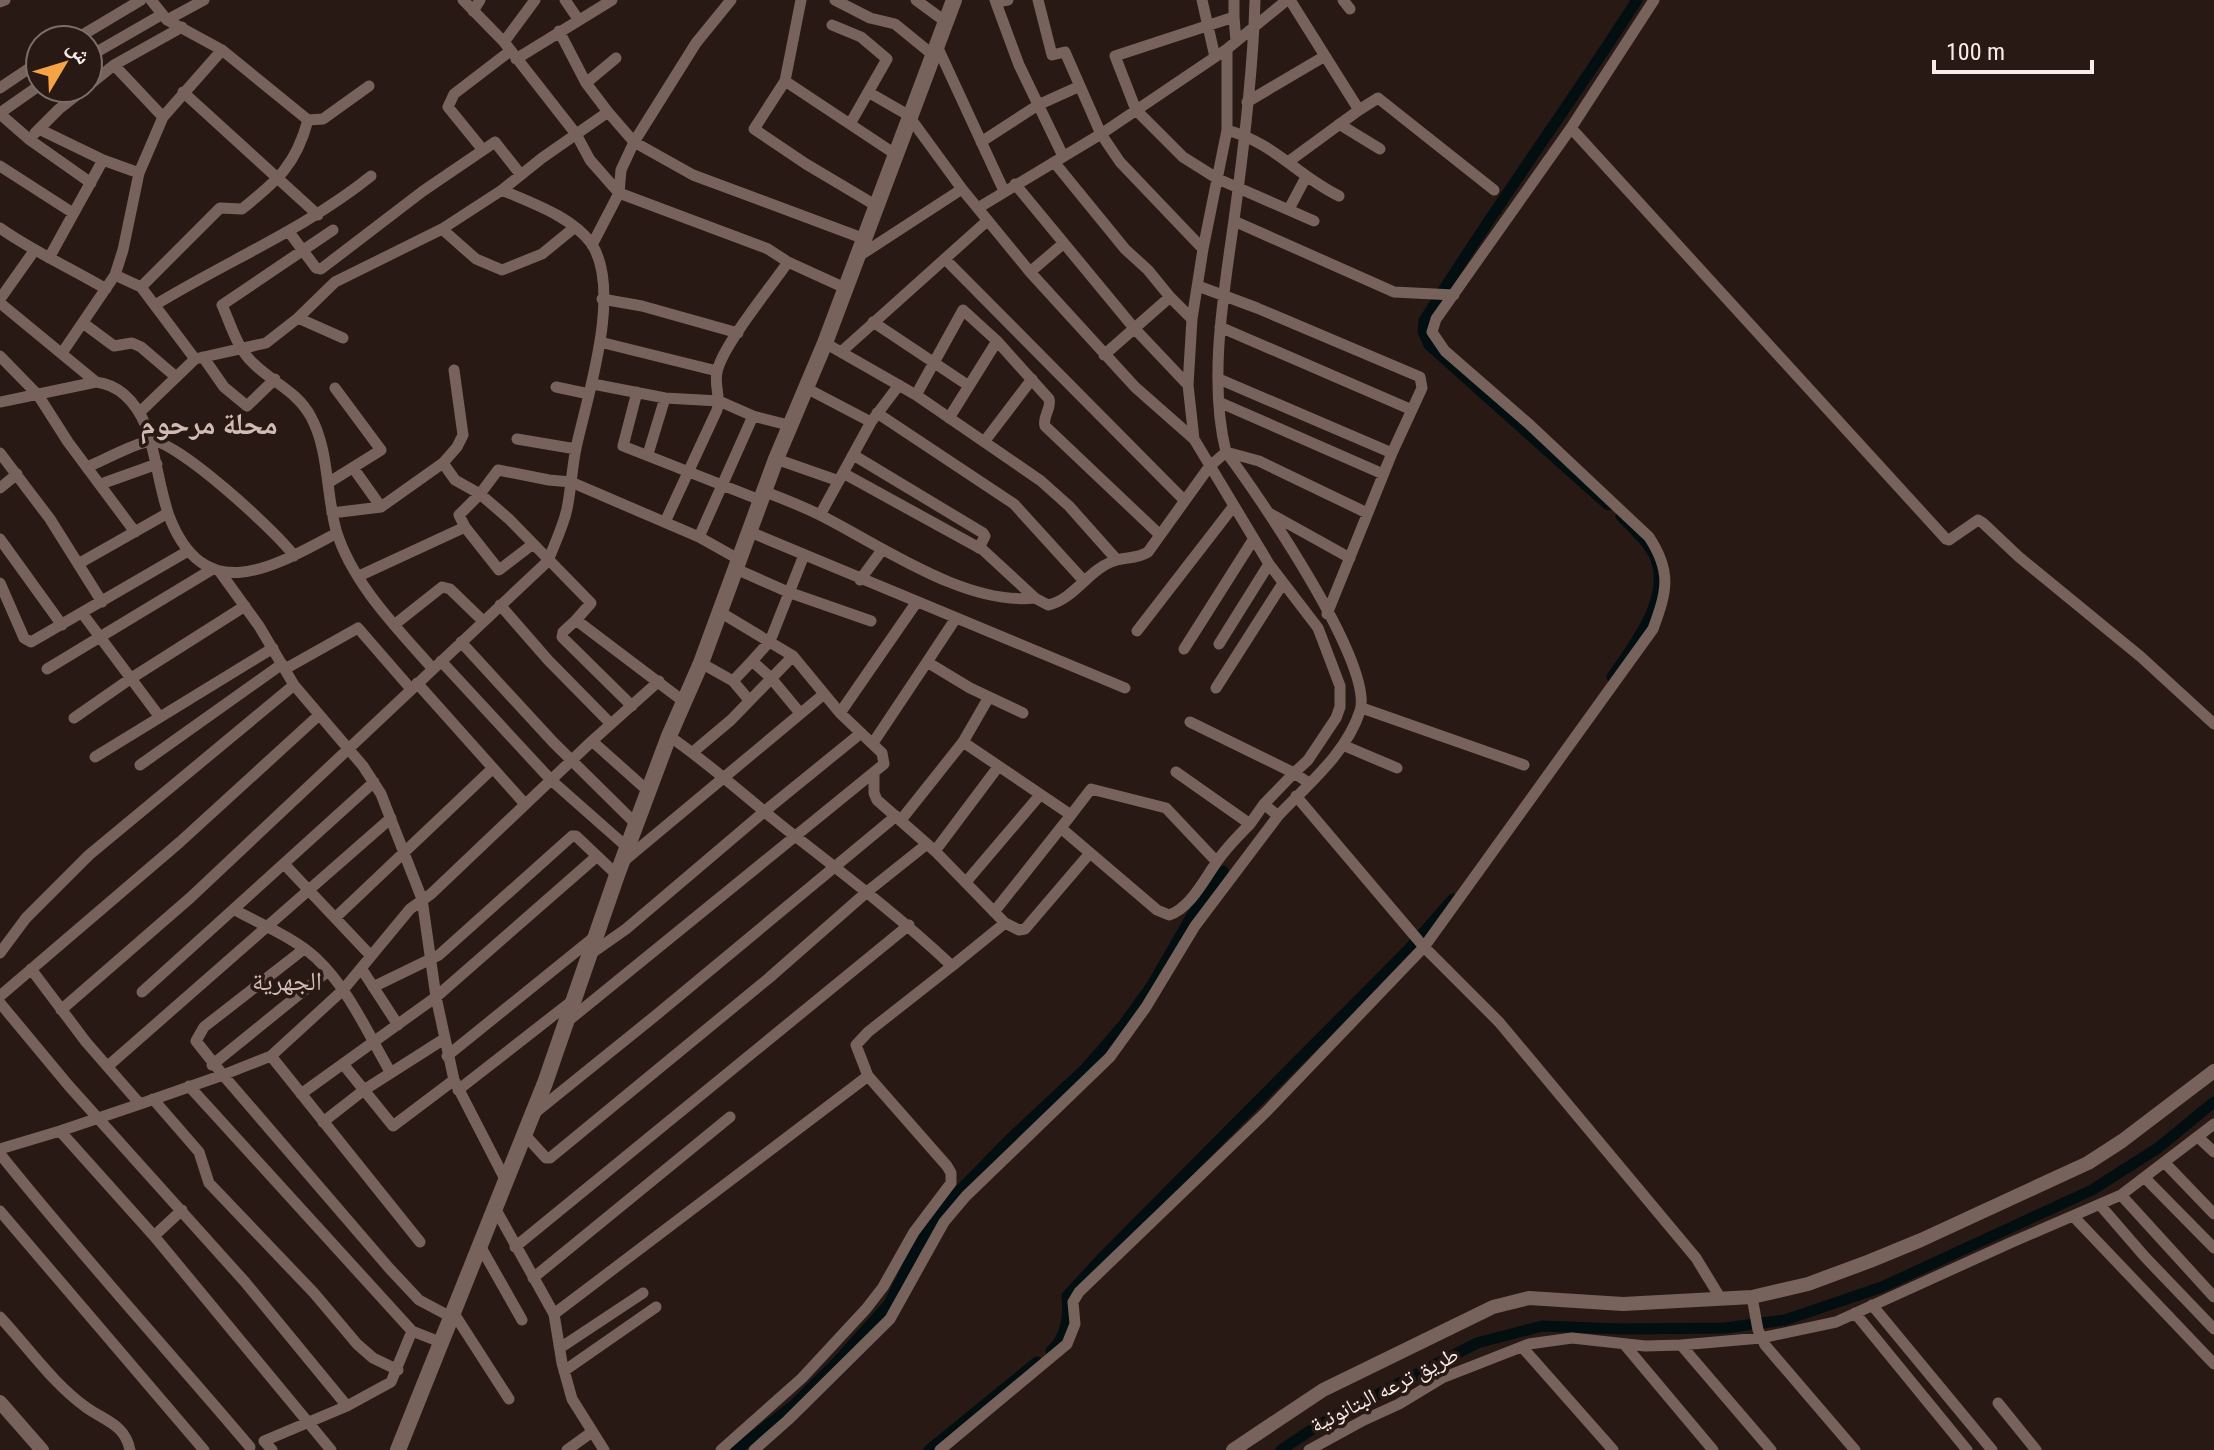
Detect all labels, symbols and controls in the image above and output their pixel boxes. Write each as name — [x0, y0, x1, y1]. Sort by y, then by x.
north arrow — [24, 24, 104, 104]
scale bar — [1934, 24, 2092, 74]
text: ش — [62, 35, 96, 70]
text: 100 m — [1946, 38, 2005, 66]
district label: محلة مرحوم — [140, 406, 278, 445]
district label: الجهرية — [252, 966, 322, 996]
street label: طريق ترعه البتانونية — [1306, 1341, 1463, 1438]

